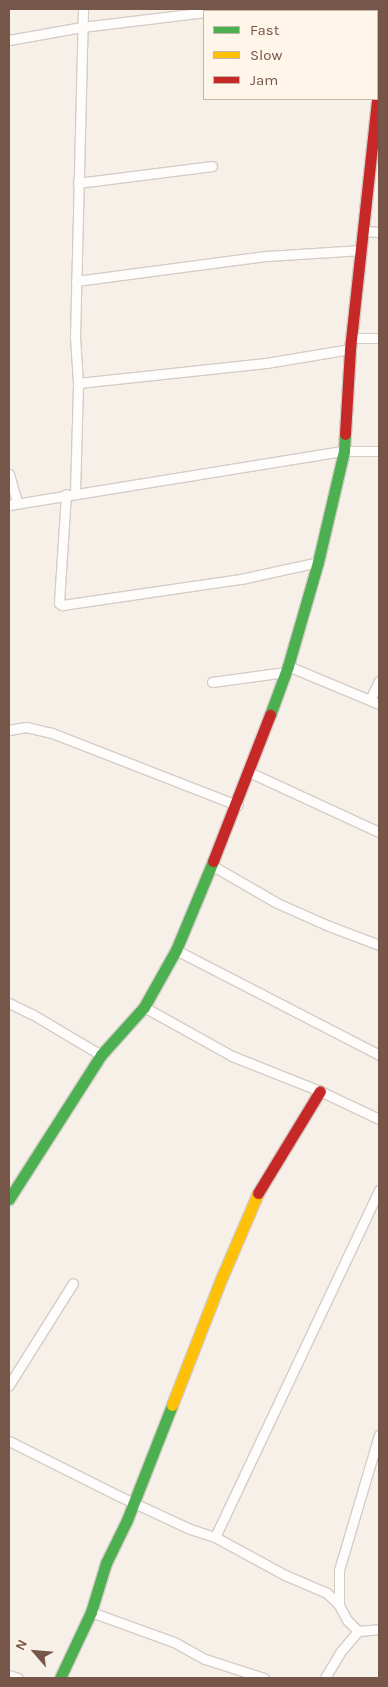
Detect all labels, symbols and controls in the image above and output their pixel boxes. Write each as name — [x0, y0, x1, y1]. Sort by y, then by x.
legend — [203, 10, 378, 100]
text: Fast — [250, 21, 279, 39]
text: Slow — [250, 46, 282, 64]
text: Jam — [250, 71, 278, 89]
north arrow — [10, 1627, 60, 1677]
text: N — [11, 1637, 31, 1653]

